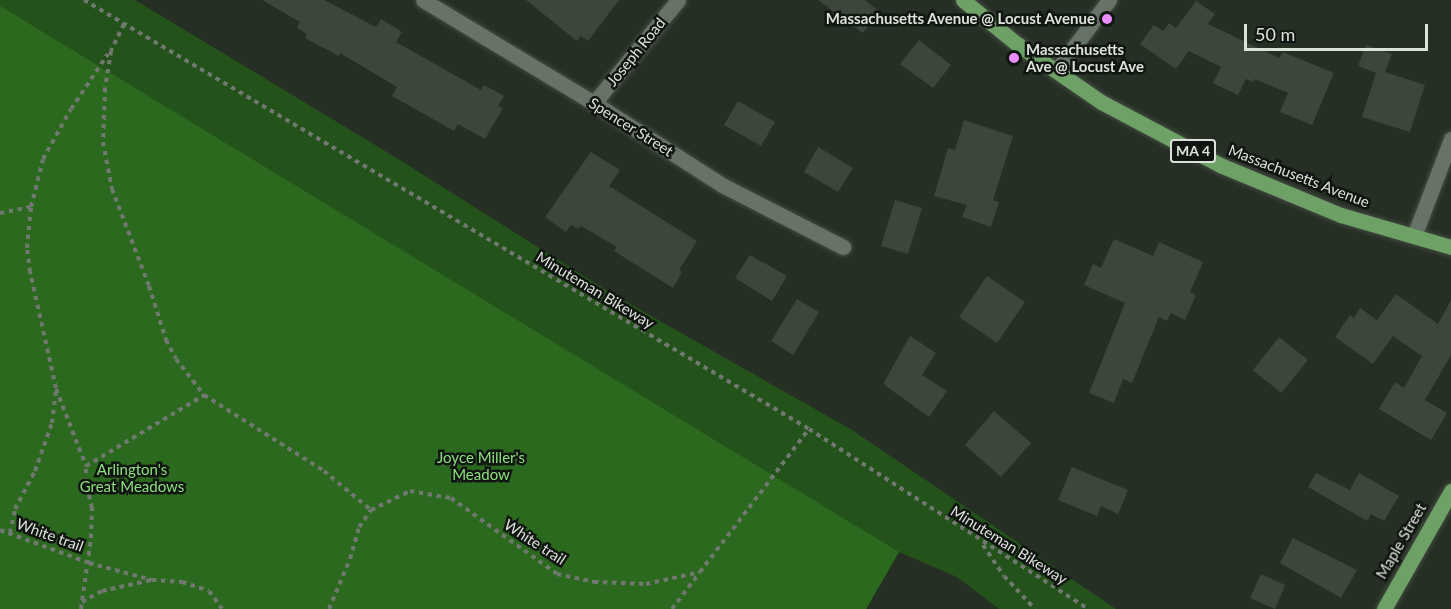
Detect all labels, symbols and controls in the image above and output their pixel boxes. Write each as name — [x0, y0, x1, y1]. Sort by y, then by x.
place label: Massachusetts Avenue @ Locust Avenue — [825, 10, 1095, 28]
marker: Massachusetts Avenue @ Locust Avenue — [1100, 12, 1114, 26]
scale bar — [1247, 12, 1432, 50]
street label: Joseph Road — [603, 14, 669, 90]
text: 50 m — [1255, 23, 1295, 45]
place label: Massachusetts Ave @ Locust Ave — [1026, 40, 1144, 75]
marker: Massachusetts Ave @ Locust Ave — [1007, 51, 1021, 65]
street label: Spencer Street — [585, 94, 677, 160]
road number: MA 4 — [1169, 140, 1217, 162]
street label: Massachusetts Avenue — [1226, 141, 1372, 211]
street label: Minuteman Bikeway — [533, 248, 657, 332]
park label: Joyce Miller's Meadow — [437, 448, 525, 483]
park label: Arlington's Great Meadows — [80, 460, 184, 495]
street label: Maple Street — [1372, 500, 1430, 582]
street label: Minuteman Bikeway — [947, 502, 1071, 588]
street label: White trail — [14, 515, 86, 555]
street label: White trail — [501, 515, 569, 569]

